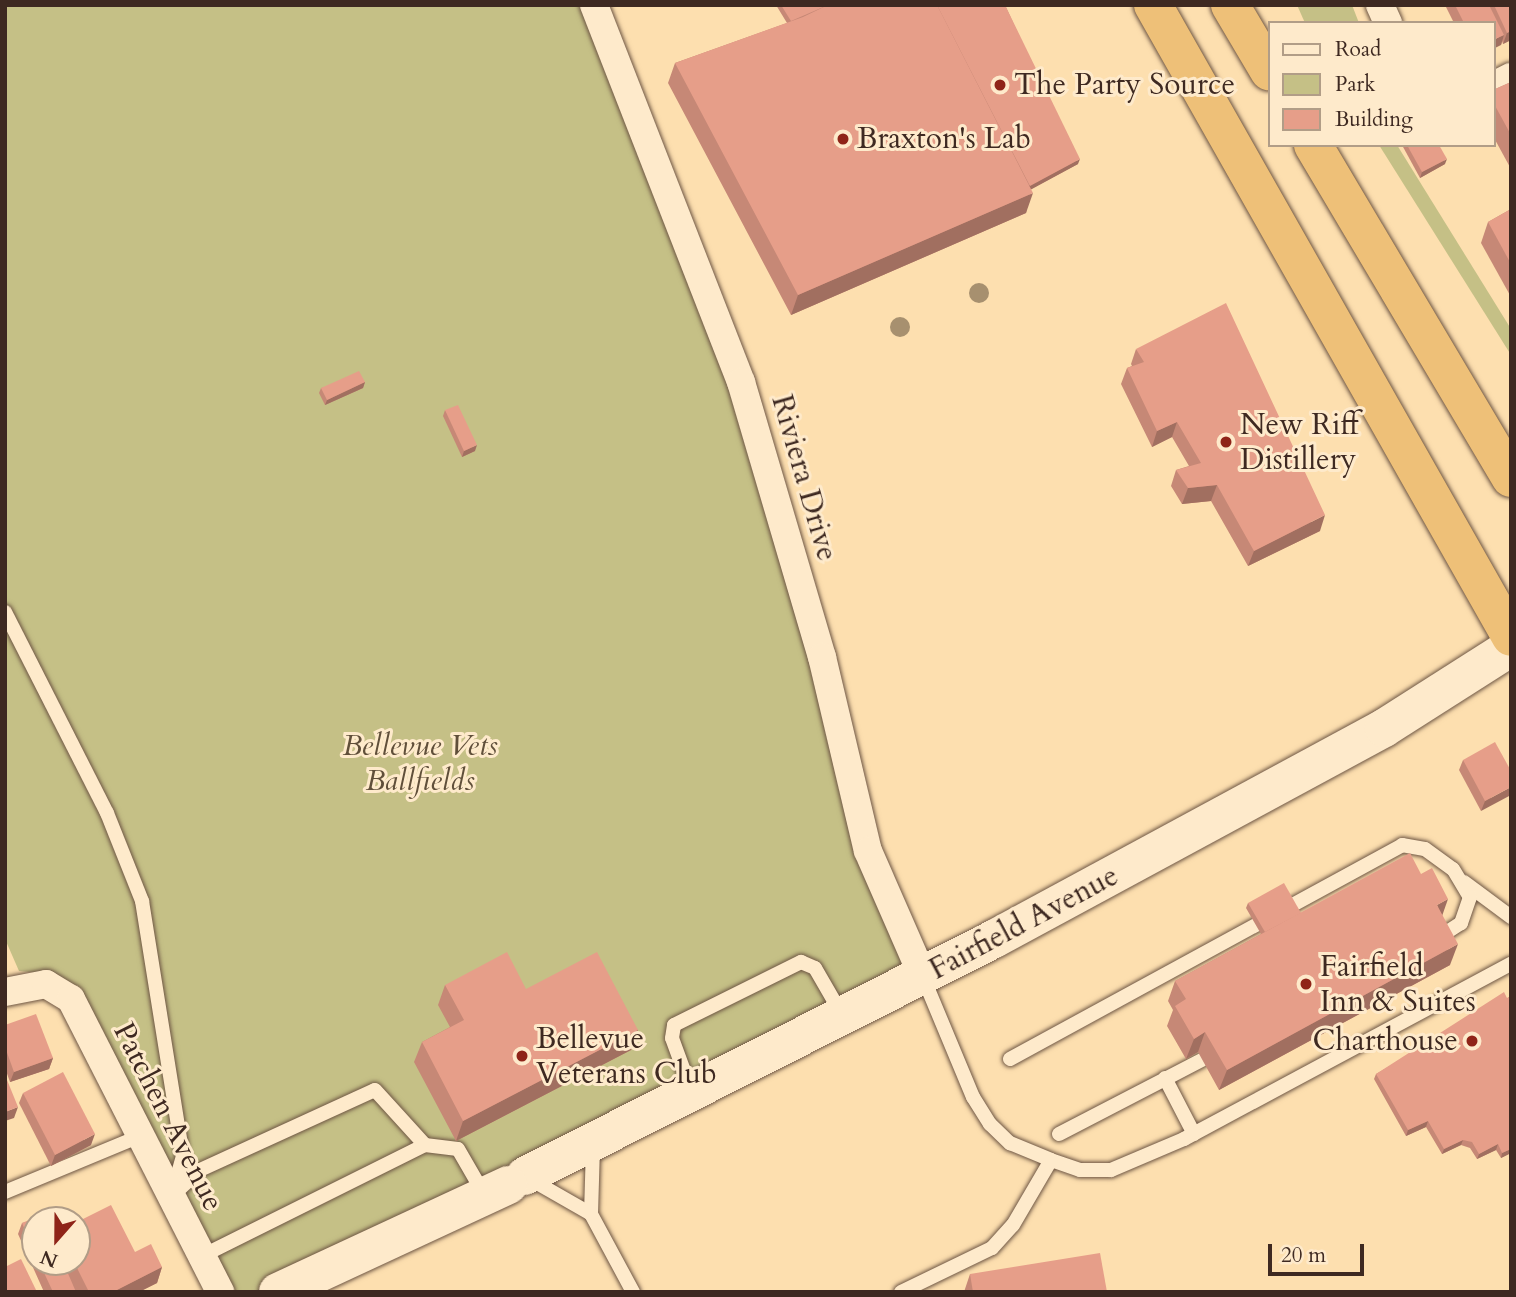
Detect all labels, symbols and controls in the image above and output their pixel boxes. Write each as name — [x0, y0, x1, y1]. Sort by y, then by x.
legend — [1268, 21, 1495, 147]
text: Road — [1335, 35, 1381, 64]
place label: The Party Source — [1014, 67, 1235, 103]
text: Park — [1335, 70, 1375, 99]
marker: The Party Source — [992, 77, 1008, 93]
text: Building — [1335, 105, 1413, 134]
place label: Braxton's Lab — [857, 121, 1031, 157]
marker: Braxton's Lab — [835, 131, 851, 147]
street label: Riviera Drive — [763, 391, 845, 565]
place label: New Riff Distillery — [1240, 407, 1359, 477]
marker: New Riff Distillery — [1218, 434, 1234, 450]
park label: Bellevue Vets Ballfields — [342, 728, 498, 798]
street label: Fairfield Avenue — [923, 858, 1125, 988]
place label: Fairfield Inn & Suites — [1320, 949, 1476, 1020]
marker: Fairfield Inn & Suites — [1298, 976, 1314, 992]
street label: Patchen Avenue — [105, 1017, 231, 1217]
place label: Bellevue Veterans Club — [536, 1021, 717, 1092]
place label: Charthouse — [1312, 1023, 1458, 1059]
marker: Charthouse — [1464, 1033, 1480, 1049]
marker: Bellevue Veterans Club — [514, 1048, 530, 1064]
north arrow — [21, 1206, 91, 1276]
scale bar — [1271, 1230, 1367, 1274]
text: 20 m — [1281, 1241, 1326, 1270]
text: N — [37, 1244, 62, 1274]

